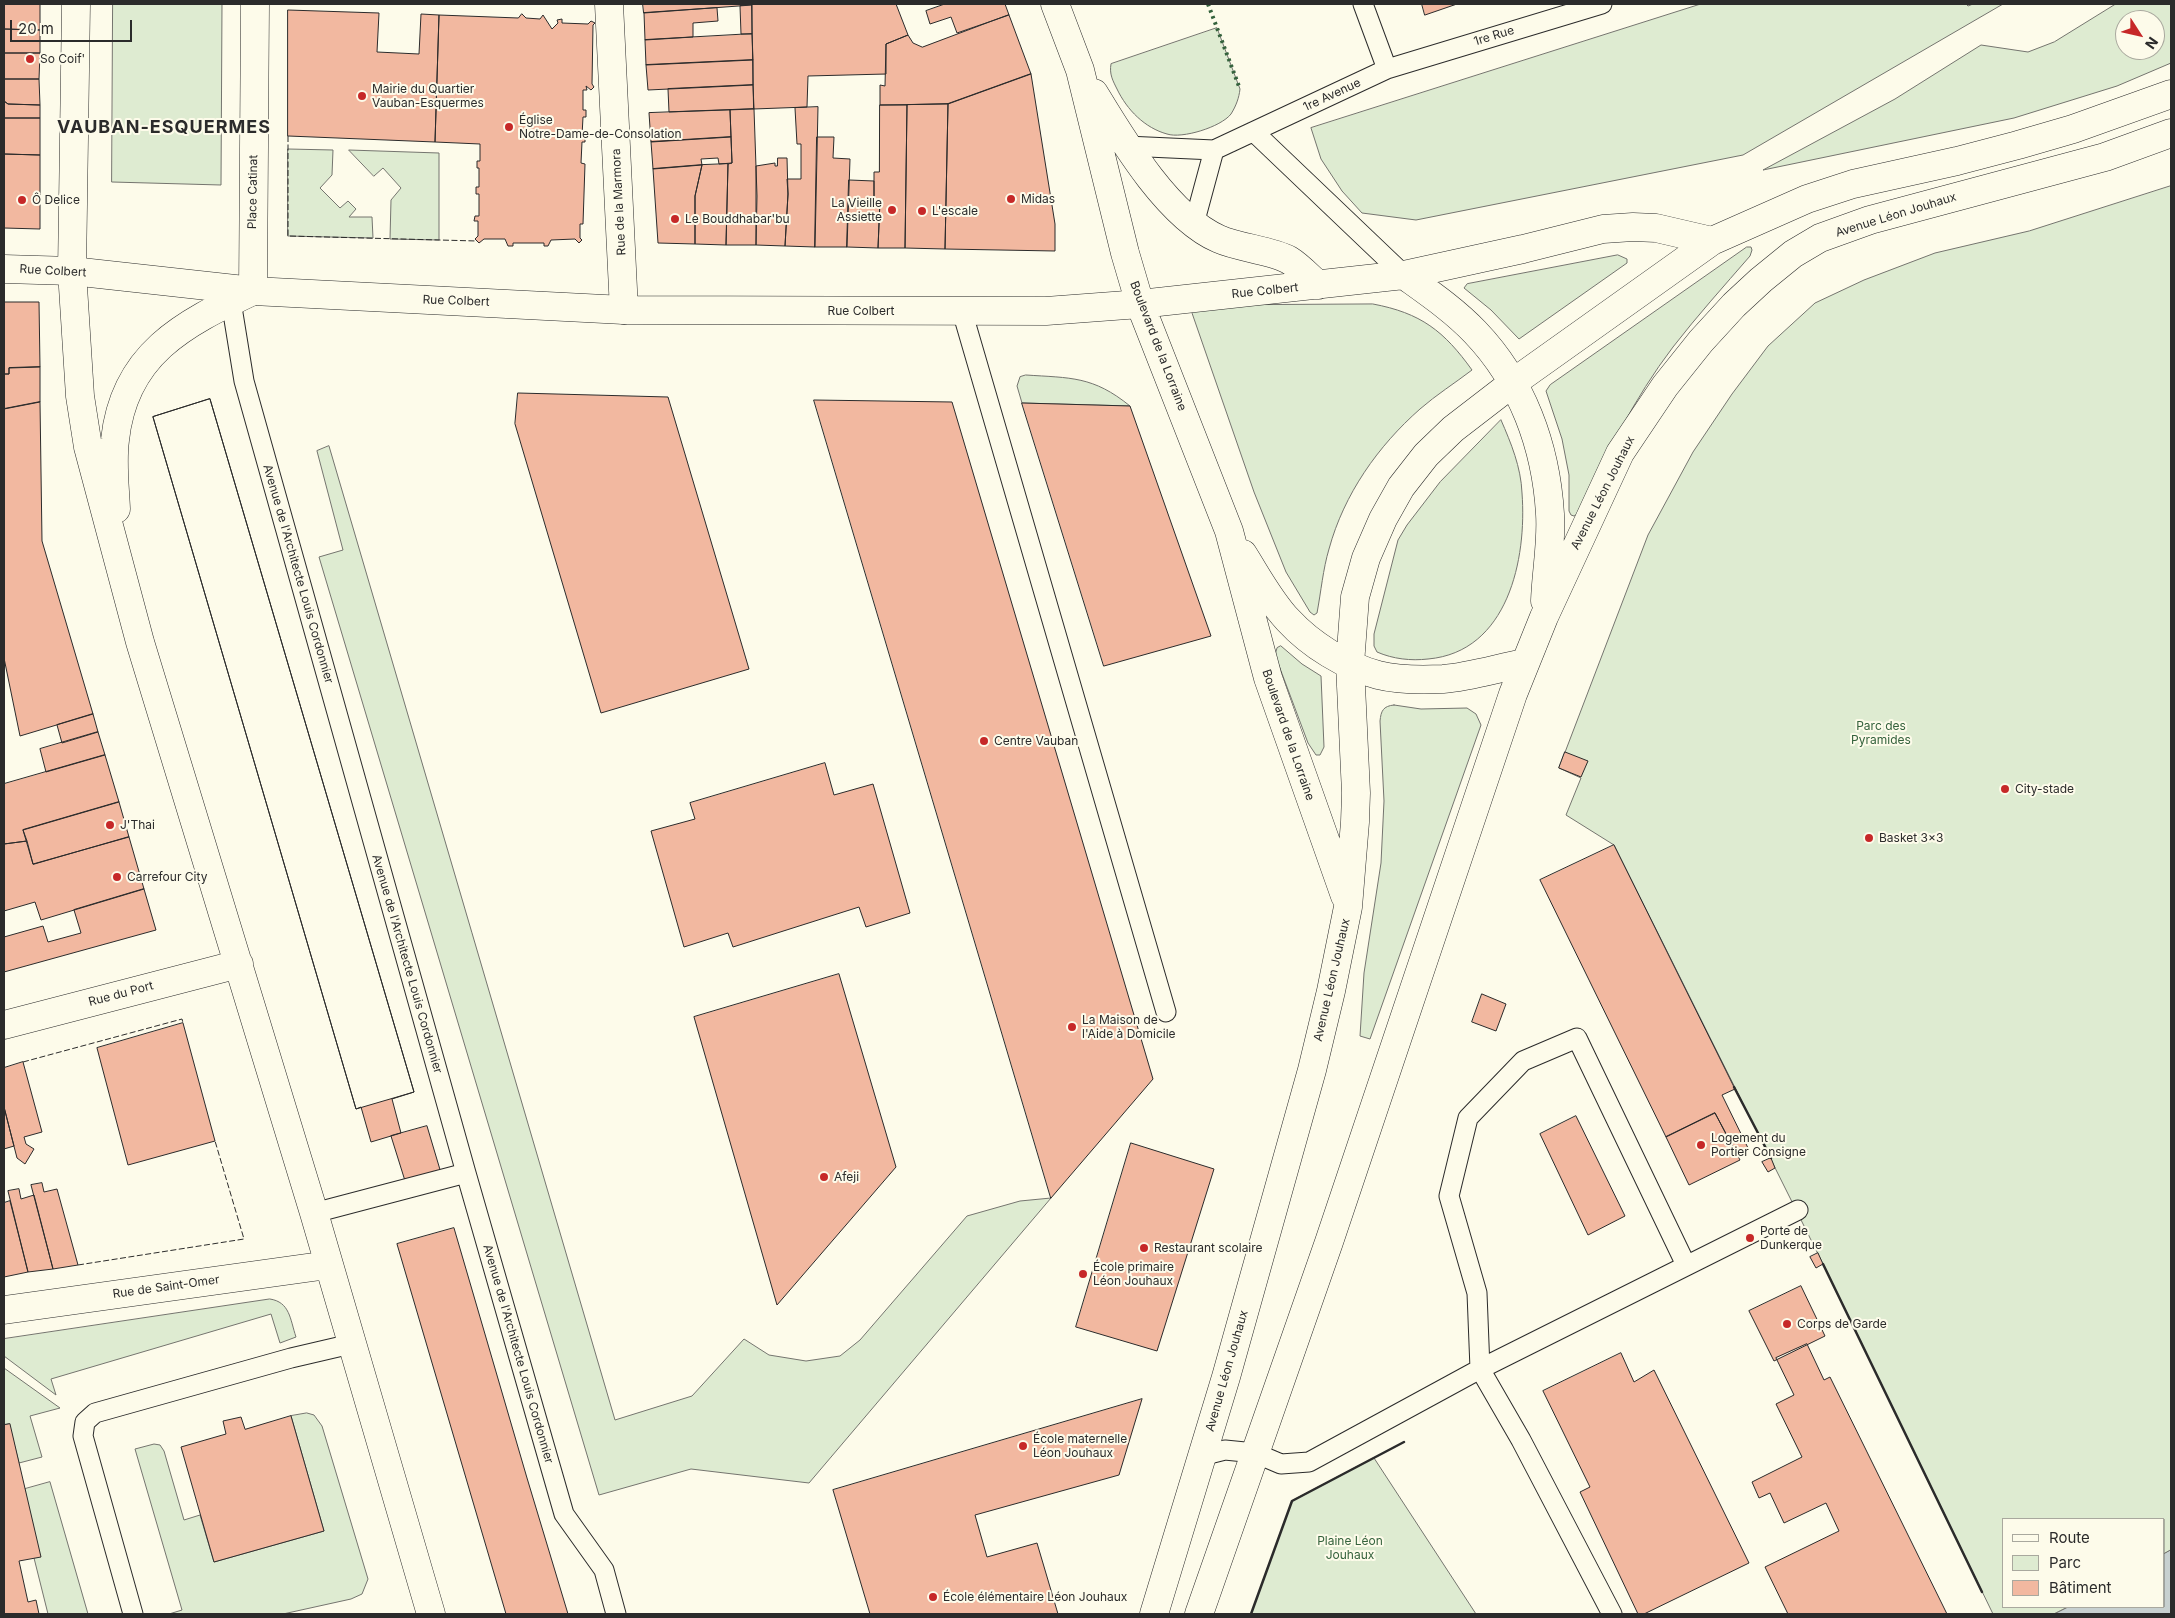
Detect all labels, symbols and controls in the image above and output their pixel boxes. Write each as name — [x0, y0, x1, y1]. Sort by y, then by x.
scale bar — [12, 10, 135, 42]
north arrow — [2115, 10, 2165, 60]
text: 20 m — [18, 19, 54, 38]
street label: 1re Rue — [1472, 23, 1516, 49]
text: N — [2142, 34, 2162, 53]
place label: So Coif' — [40, 52, 85, 66]
marker: So Coif' — [24, 53, 36, 65]
street label: 1re Avenue — [1301, 75, 1363, 115]
place label: Mairie du Quartier Vauban-Esquermes — [372, 82, 484, 110]
marker: Mairie du Quartier Vauban-Esquermes — [356, 90, 368, 102]
place label: Église Notre-Dame-de-Consolation — [519, 113, 682, 141]
district label: VAUBAN-ESQUERMES — [55, 117, 273, 139]
marker: Église Notre-Dame-de-Consolation — [503, 121, 515, 133]
street label: Rue de la Marmora — [609, 148, 629, 256]
street label: Place Catinat — [245, 155, 261, 229]
street label: Avenue Léon Jouhaux — [1834, 190, 1958, 240]
place label: Midas — [1021, 192, 1055, 206]
place label: Ô Delice — [32, 193, 80, 207]
marker: Midas — [1005, 193, 1017, 205]
marker: Ô Delice — [16, 194, 28, 206]
place label: La Vieille Assiette — [831, 196, 882, 224]
marker: La Vieille Assiette — [886, 204, 898, 216]
place label: L'escale — [932, 204, 978, 218]
marker: L'escale — [916, 205, 928, 217]
place label: Le Bouddhabar'bu — [685, 212, 790, 226]
marker: Le Bouddhabar'bu — [669, 213, 681, 225]
street label: Rue Colbert — [19, 262, 87, 280]
street label: Boulevard de la Lorraine — [1127, 279, 1189, 413]
street label: Rue Colbert — [1231, 280, 1299, 302]
street label: Rue Colbert — [422, 293, 490, 309]
street label: Rue Colbert — [827, 304, 895, 318]
street label: Avenue Léon Jouhaux — [1568, 434, 1638, 552]
street label: Avenue de l'Architecte Louis Cordonnier — [260, 463, 336, 685]
street label: Boulevard de la Lorraine — [1259, 667, 1317, 803]
park label: Parc des Pyramides — [1851, 719, 1911, 747]
place label: Centre Vauban — [994, 734, 1078, 748]
marker: Centre Vauban — [978, 735, 990, 747]
place label: City-stade — [2015, 782, 2074, 796]
marker: City-stade — [1999, 783, 2011, 795]
place label: J'Thai — [120, 818, 155, 832]
marker: J'Thai — [104, 819, 116, 831]
place label: Basket 3x3 — [1879, 831, 1943, 845]
marker: Basket 3x3 — [1863, 832, 1875, 844]
street label: Avenue de l'Architecte Louis Cordonnier — [369, 853, 445, 1075]
place label: Carrefour City — [127, 870, 207, 884]
marker: Carrefour City — [111, 871, 123, 883]
street label: Avenue Léon Jouhaux — [1311, 917, 1353, 1043]
street label: Rue du Port — [87, 978, 155, 1010]
place label: La Maison de l'Aide à Domicile — [1082, 1013, 1176, 1041]
marker: La Maison de l'Aide à Domicile — [1066, 1021, 1078, 1033]
place label: Logement du Portier Consigne — [1711, 1131, 1806, 1159]
marker: Logement du Portier Consigne — [1695, 1139, 1707, 1151]
place label: Afeji — [834, 1170, 859, 1184]
marker: Afeji — [818, 1171, 830, 1183]
place label: Porte de Dunkerque — [1760, 1224, 1822, 1252]
marker: Porte de Dunkerque — [1744, 1232, 1756, 1244]
place label: Restaurant scolaire — [1154, 1241, 1263, 1255]
marker: Restaurant scolaire — [1138, 1242, 1150, 1254]
street label: Avenue de l'Architecte Louis Cordonnier — [480, 1243, 556, 1465]
place label: École primaire Léon Jouhaux — [1093, 1260, 1174, 1288]
marker: École primaire Léon Jouhaux — [1077, 1268, 1089, 1280]
street label: Rue de Saint-Omer — [112, 1272, 220, 1302]
street label: Avenue Léon Jouhaux — [1203, 1309, 1251, 1433]
place label: Corps de Garde — [1797, 1317, 1887, 1331]
marker: Corps de Garde — [1781, 1318, 1793, 1330]
place label: École maternelle Léon Jouhaux — [1033, 1432, 1127, 1460]
marker: École maternelle Léon Jouhaux — [1017, 1440, 1029, 1452]
legend — [2002, 1518, 2165, 1608]
text: Route — [2049, 1528, 2090, 1547]
park label: Plaine Léon Jouhaux — [1317, 1534, 1383, 1562]
text: Parc — [2049, 1553, 2081, 1572]
text: Bâtiment — [2049, 1578, 2111, 1597]
place label: École élémentaire Léon Jouhaux — [943, 1590, 1127, 1604]
marker: École élémentaire Léon Jouhaux — [927, 1591, 939, 1603]

